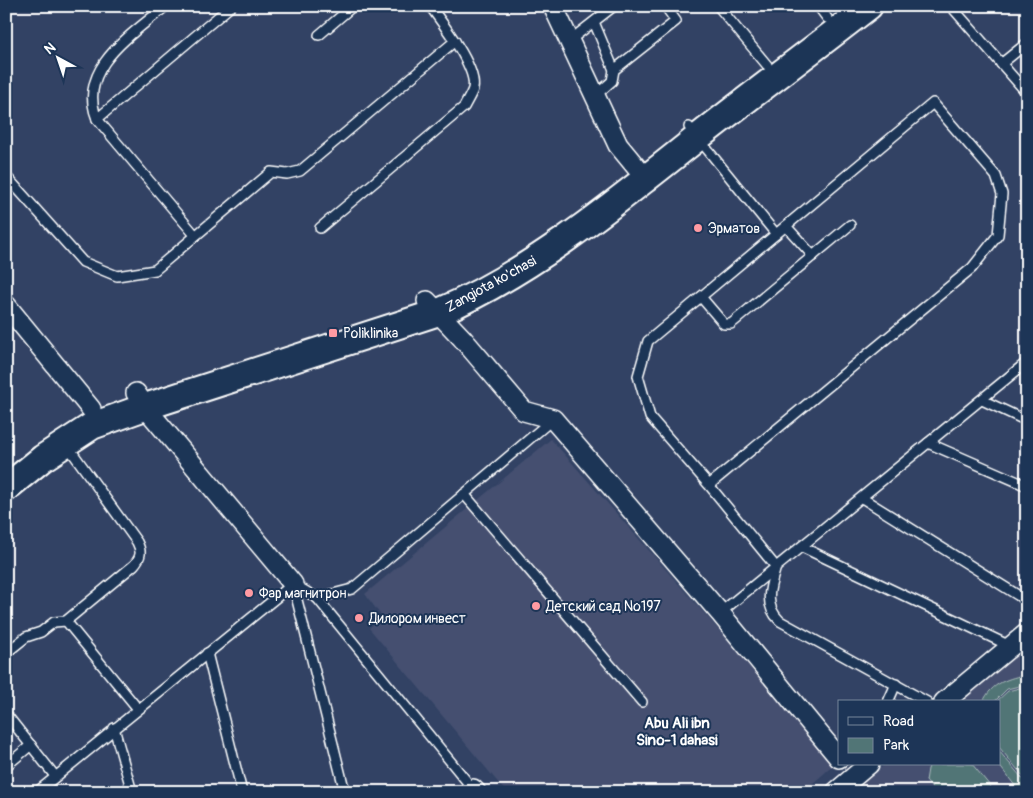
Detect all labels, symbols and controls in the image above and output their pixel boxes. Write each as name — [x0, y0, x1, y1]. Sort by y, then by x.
north arrow — [32, 32, 82, 82]
text: N — [41, 39, 59, 58]
place label: Эрматов — [708, 220, 760, 237]
marker: Эрматов — [692, 222, 704, 234]
street label: Zangiota ko'chasi — [443, 252, 540, 316]
place label: Poliklinika — [343, 325, 398, 342]
marker: Poliklinika — [327, 327, 339, 339]
place label: Фар магнитрон — [259, 585, 346, 602]
marker: Фар магнитрон — [243, 587, 255, 599]
place label: Детский сад №197 — [545, 598, 661, 615]
marker: Детский сад №197 — [530, 600, 542, 612]
place label: Дилором инвест — [368, 610, 466, 627]
marker: Дилором инвест — [353, 612, 365, 624]
legend — [838, 700, 1000, 766]
text: Road — [883, 712, 914, 731]
district label: Abu Ali ibn Sino-1 dahasi — [636, 714, 718, 750]
text: Park — [883, 736, 910, 755]

